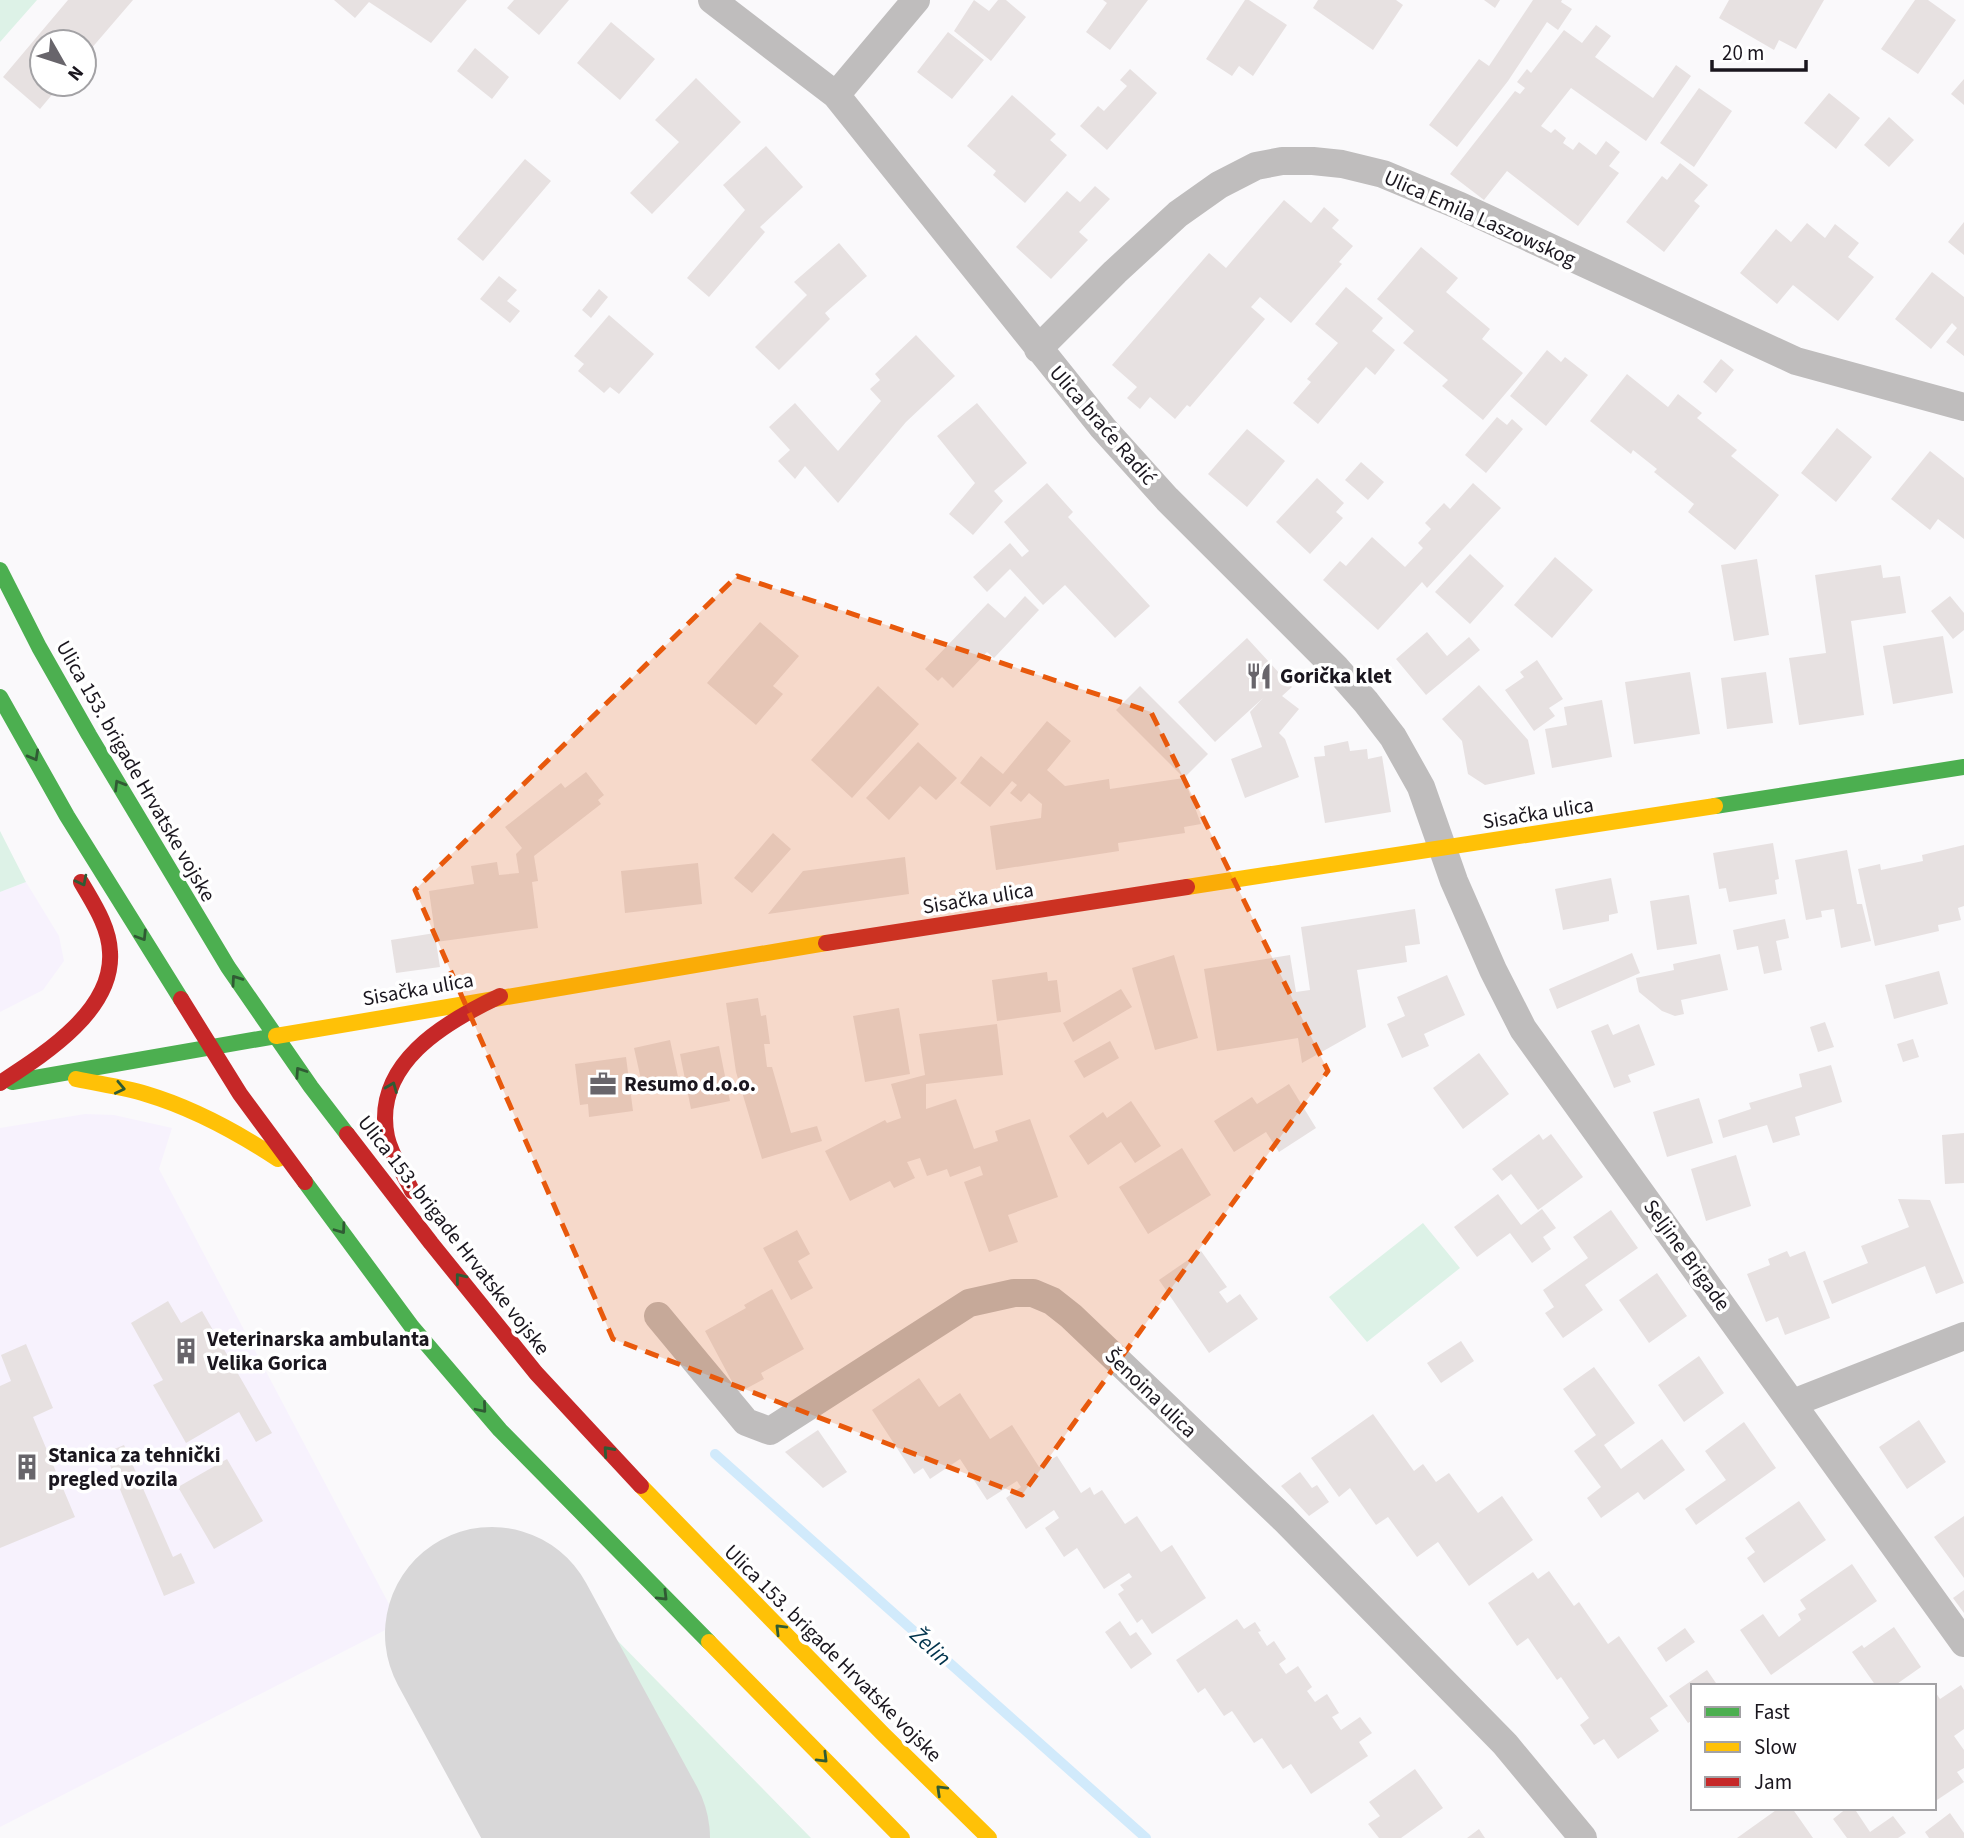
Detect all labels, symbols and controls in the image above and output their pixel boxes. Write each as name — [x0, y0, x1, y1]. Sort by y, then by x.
north arrow — [28, 28, 98, 98]
scale bar — [1712, 28, 1806, 72]
text: 20 m — [1722, 38, 1764, 68]
text: N — [61, 59, 90, 86]
street label: Ulica Emila Laszowskog — [1379, 162, 1581, 274]
street label: Ulica braće Radić — [1043, 359, 1164, 492]
street label: Ulica 153. brigade Hrvatske vojske — [49, 635, 223, 907]
restaurant icon: Gorička klet — [1244, 661, 1274, 691]
place label: Gorička klet — [1280, 661, 1392, 691]
one-way arrow — [25, 749, 38, 762]
one-way arrow — [114, 780, 127, 793]
street label: Sisačka ulica — [1480, 789, 1596, 837]
one-way arrow — [73, 874, 87, 887]
street label: Sisačka ulica — [920, 874, 1036, 922]
one-way arrow — [133, 929, 146, 942]
street label: Sisačka ulica — [360, 964, 476, 1014]
one-way arrow — [232, 975, 244, 988]
one-way arrow — [295, 1066, 308, 1079]
office icon: Resumo d.o.o. — [588, 1069, 618, 1099]
place label: Resumo d.o.o. — [624, 1069, 756, 1099]
one-way arrow — [114, 1080, 126, 1095]
one-way arrow — [384, 1082, 398, 1094]
street label: Ulica 153. brigade Hrvatske vojske — [351, 1109, 557, 1361]
street label: Seljine Brigade — [1636, 1193, 1738, 1317]
one-way arrow — [333, 1221, 345, 1234]
one-way arrow — [456, 1274, 468, 1287]
place label: Veterinarska ambulanta Velika Gorica — [206, 1324, 430, 1378]
building icon: Veterinarska ambulanta Velika Gorica — [171, 1336, 201, 1366]
street label: Šenoina ulica — [1098, 1341, 1204, 1445]
one-way arrow — [473, 1400, 486, 1412]
place label: Stanica za tehnički pregled vozila — [48, 1440, 221, 1494]
one-way arrow — [604, 1446, 616, 1459]
building icon: Stanica za tehnički pregled vozila — [12, 1452, 42, 1482]
street label: Ulica 153. brigade Hrvatske vojske — [717, 1537, 949, 1769]
one-way arrow — [654, 1588, 667, 1601]
water label: Želin — [902, 1618, 959, 1674]
one-way arrow — [775, 1625, 788, 1638]
legend — [1691, 1684, 1936, 1810]
text: Fast — [1754, 1697, 1790, 1727]
text: Slow — [1754, 1732, 1797, 1762]
one-way arrow — [814, 1750, 827, 1763]
text: Jam — [1754, 1767, 1792, 1797]
one-way arrow — [936, 1786, 949, 1799]

